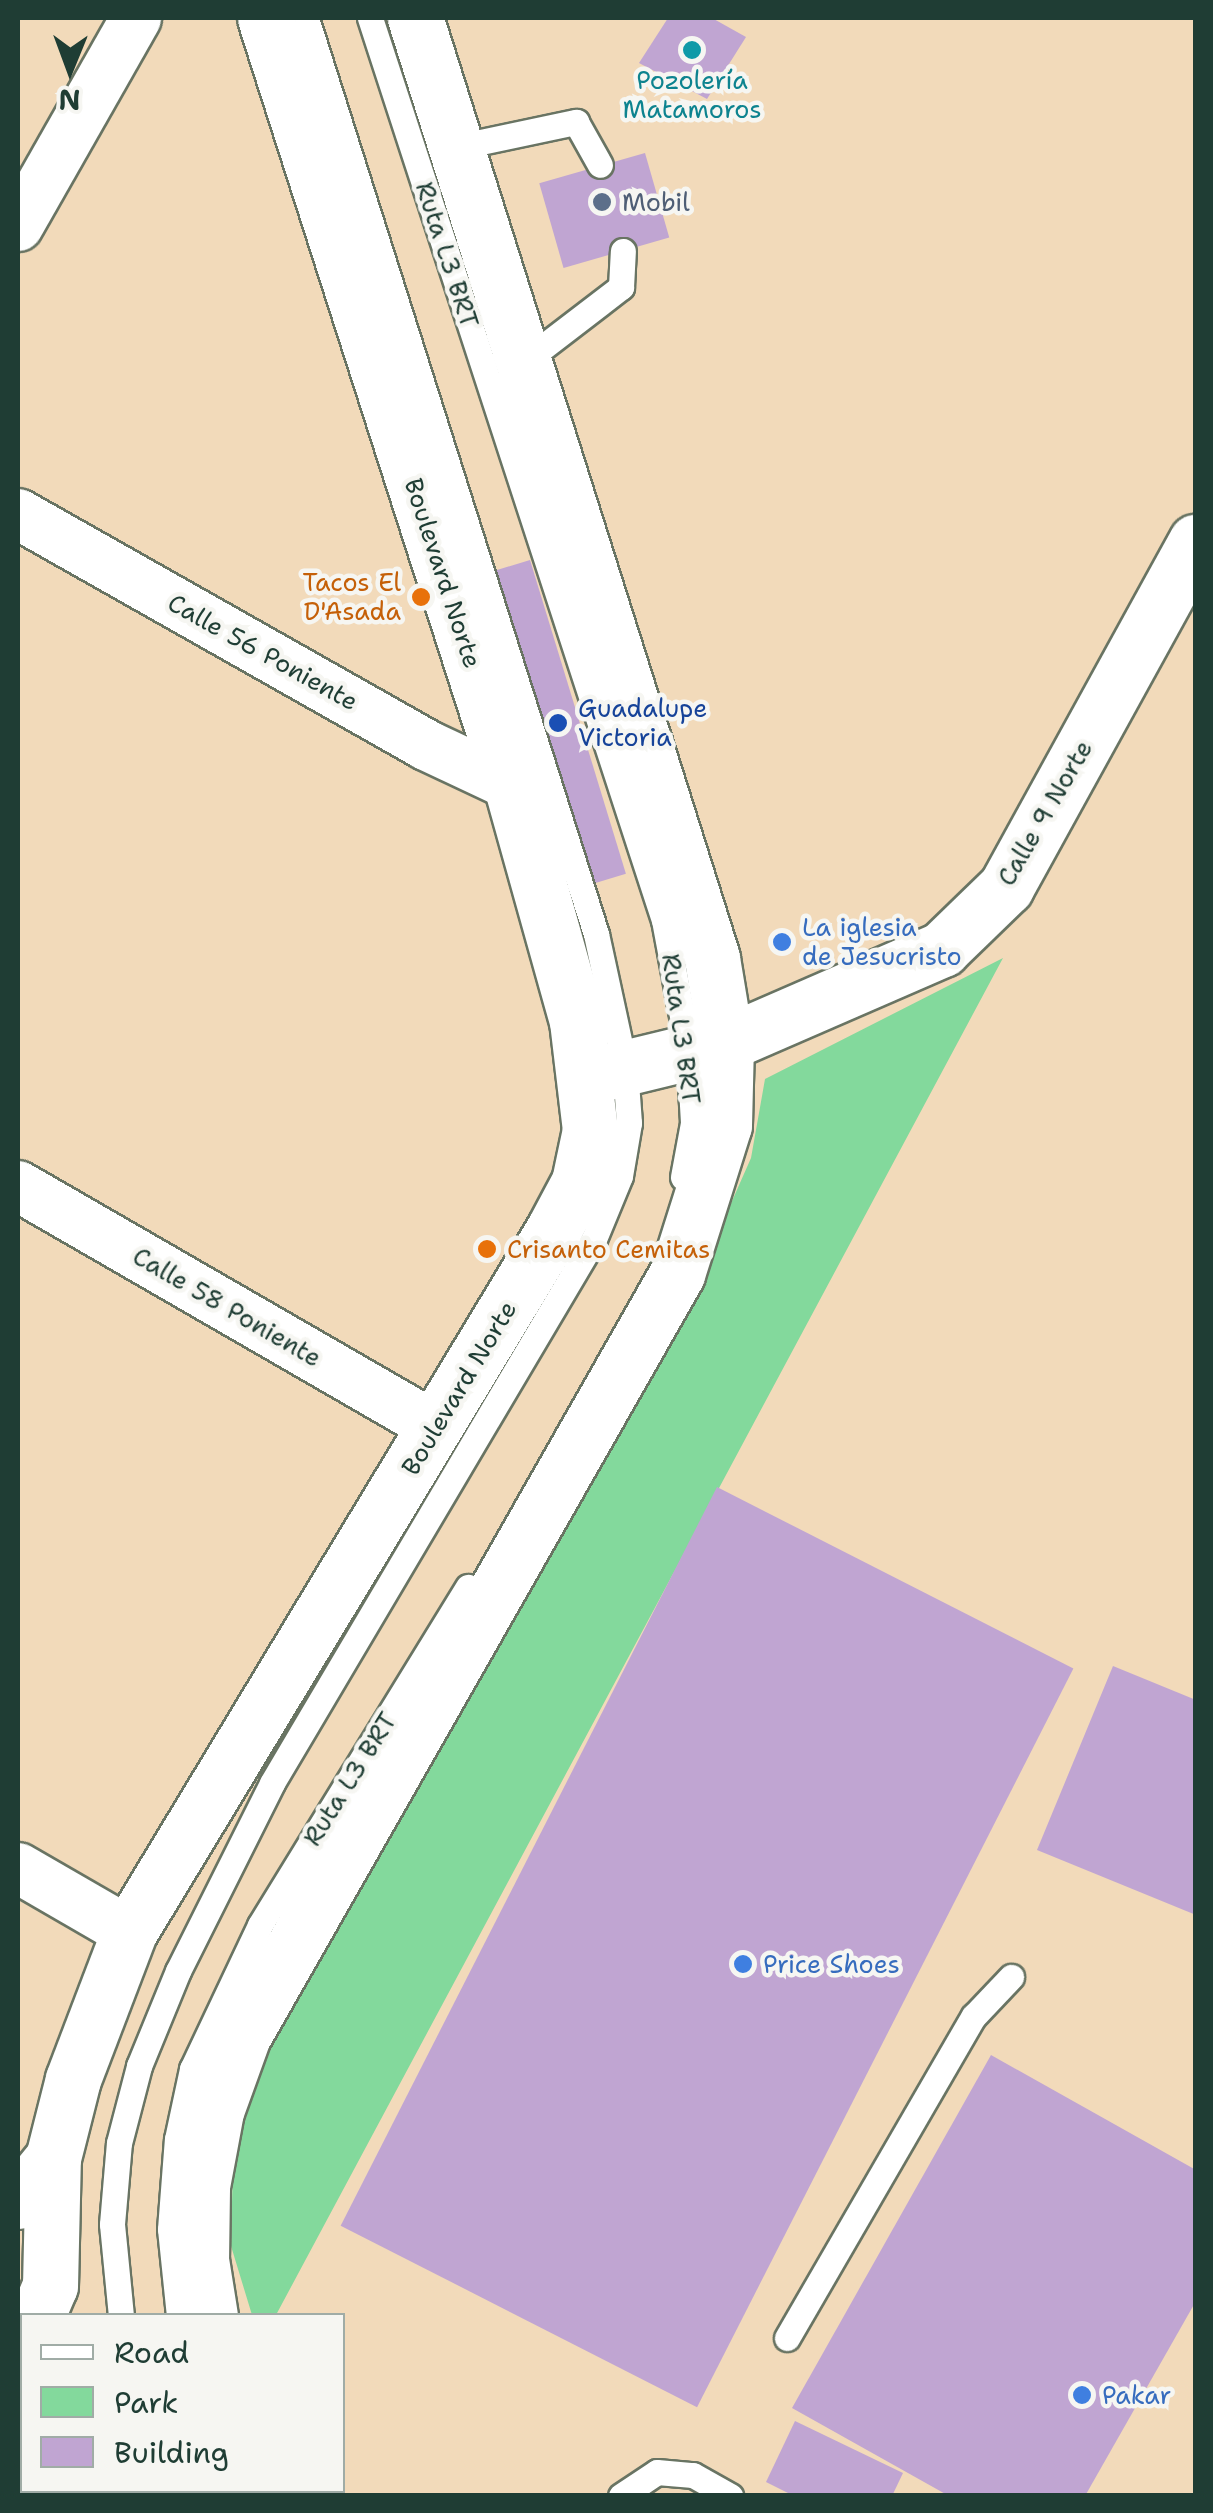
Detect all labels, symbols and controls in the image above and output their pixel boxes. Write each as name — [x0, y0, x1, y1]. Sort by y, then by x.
north arrow — [20, 20, 120, 120]
marker: Pozolería Matamoros — [681, 39, 703, 61]
place label: Pozolería Matamoros — [622, 66, 762, 125]
text: N — [58, 81, 81, 119]
street label: Ruta L3 BRT — [409, 178, 485, 332]
place label: Mobil — [622, 187, 690, 217]
marker: Mobil — [591, 191, 613, 213]
street label: Boulevard Norte — [398, 474, 488, 672]
place label: Tacos El D'Asada — [303, 568, 401, 627]
marker: Tacos El D'Asada — [410, 586, 432, 608]
street label: Calle 56 Poniente — [163, 587, 363, 717]
place label: Guadalupe Victoria — [578, 694, 707, 753]
marker: Guadalupe Victoria — [547, 712, 569, 734]
street label: Calle 9 Norte — [991, 735, 1099, 891]
place label: La iglesia de Jesucristo — [802, 913, 962, 972]
marker: La iglesia de Jesucristo — [771, 931, 793, 953]
street label: Ruta L3 BRT — [656, 952, 706, 1106]
place label: Crisanto Cemitas — [507, 1234, 710, 1264]
marker: Crisanto Cemitas — [476, 1238, 498, 1260]
street label: Calle 58 Poniente — [127, 1241, 327, 1373]
street label: Boulevard Norte — [395, 1296, 523, 1480]
street label: Ruta L3 BRT — [297, 1707, 403, 1851]
place label: Price Shoes — [763, 1949, 900, 1979]
marker: Price Shoes — [732, 1953, 754, 1975]
legend — [20, 2313, 345, 2493]
text: Road — [114, 2332, 189, 2373]
place label: Pakar — [1102, 2380, 1171, 2410]
text: Park — [114, 2382, 178, 2423]
marker: Pakar — [1071, 2384, 1093, 2406]
text: Building — [114, 2432, 229, 2473]

